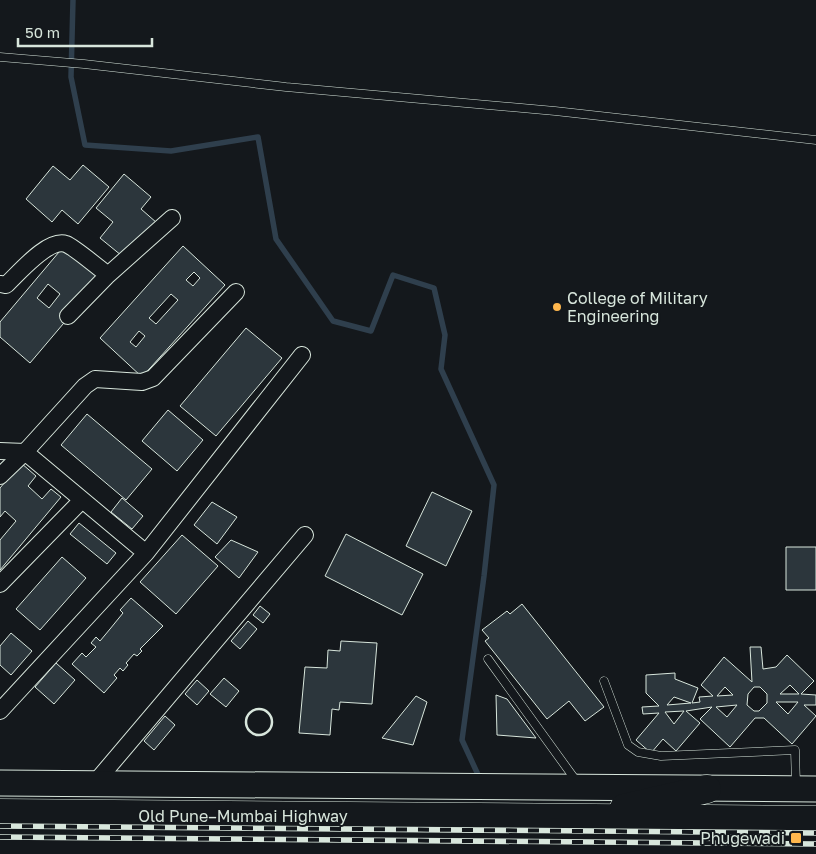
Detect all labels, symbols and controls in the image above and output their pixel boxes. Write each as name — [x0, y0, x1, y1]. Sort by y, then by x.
scale bar — [18, 15, 151, 47]
text: 50 m — [25, 23, 60, 41]
place label: College of Military Engineering — [567, 288, 708, 326]
marker: College of Military Engineering — [551, 301, 563, 313]
street label: Old Pune–Mumbai Highway — [138, 806, 348, 826]
place label: Phugewadi — [700, 828, 785, 848]
marker: Phugewadi — [789, 831, 803, 845]

